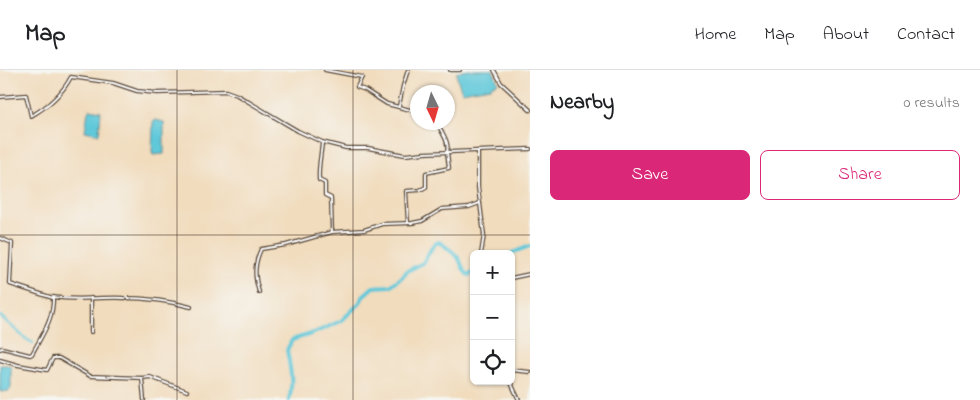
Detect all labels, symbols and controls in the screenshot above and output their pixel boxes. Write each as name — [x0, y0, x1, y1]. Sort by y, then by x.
text: Map — [25, 17, 66, 52]
text: Home — [695, 22, 736, 48]
text: Map — [764, 22, 795, 48]
text: About — [823, 22, 869, 48]
text: Contact — [897, 22, 955, 48]
north arrow — [410, 85, 455, 130]
text: Nearby — [550, 88, 614, 118]
text: 0 results — [904, 91, 960, 115]
button: Save — [550, 150, 750, 200]
button: Share — [760, 150, 960, 200]
map controls — [470, 250, 515, 385]
button: + — [470, 250, 515, 295]
button: − — [470, 295, 515, 340]
button: locate — [470, 340, 515, 385]

